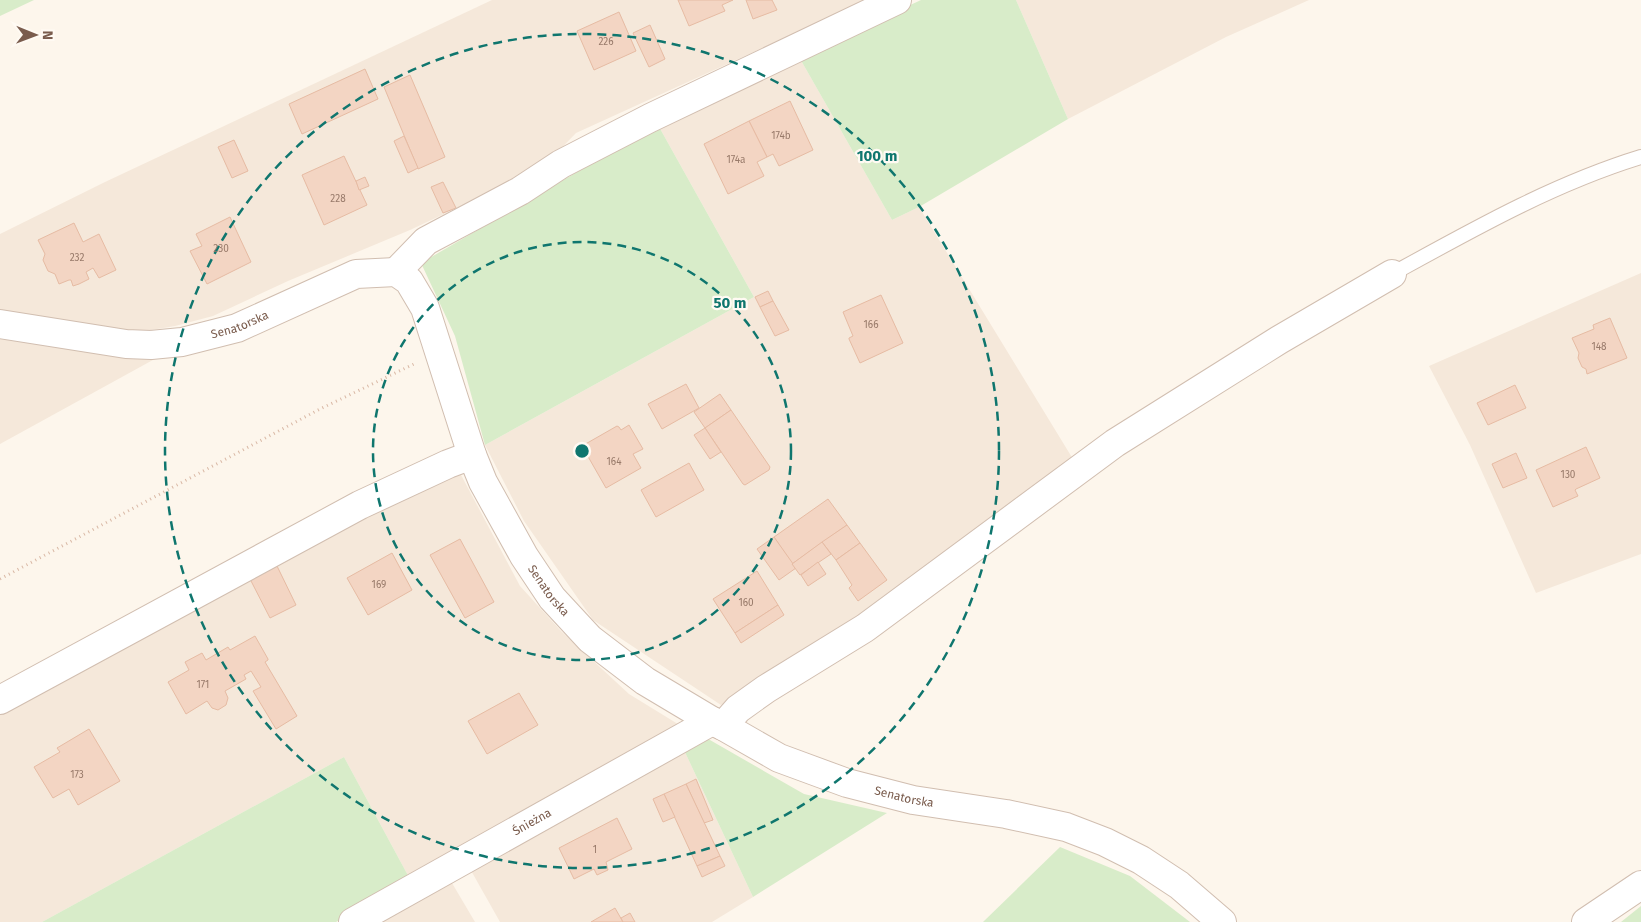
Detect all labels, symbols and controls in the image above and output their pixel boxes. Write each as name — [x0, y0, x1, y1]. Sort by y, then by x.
north arrow — [10, 10, 60, 60]
text: N — [39, 30, 56, 40]
house number: 226 — [598, 36, 614, 48]
house number: 174b — [771, 130, 791, 142]
text: 100 m — [857, 147, 897, 165]
house number: 174a — [726, 154, 746, 166]
house number: 228 — [330, 193, 346, 205]
house number: 230 — [213, 243, 229, 255]
house number: 232 — [70, 252, 84, 264]
text: 50 m — [713, 294, 747, 312]
street label: Senatorska — [209, 308, 271, 341]
house number: 166 — [864, 319, 879, 331]
house number: 148 — [1591, 341, 1607, 353]
centre of rings — [573, 442, 591, 460]
house number: 164 — [607, 456, 622, 468]
house number: 130 — [1561, 469, 1576, 481]
street label: Senatorska — [525, 562, 572, 619]
house number: 169 — [372, 579, 386, 591]
house number: 160 — [738, 597, 754, 609]
house number: 171 — [197, 679, 209, 691]
house number: 173 — [70, 769, 84, 781]
street label: Senatorska — [873, 783, 935, 810]
street label: Śnieżna — [510, 805, 554, 838]
house number: 1 — [593, 844, 597, 856]

